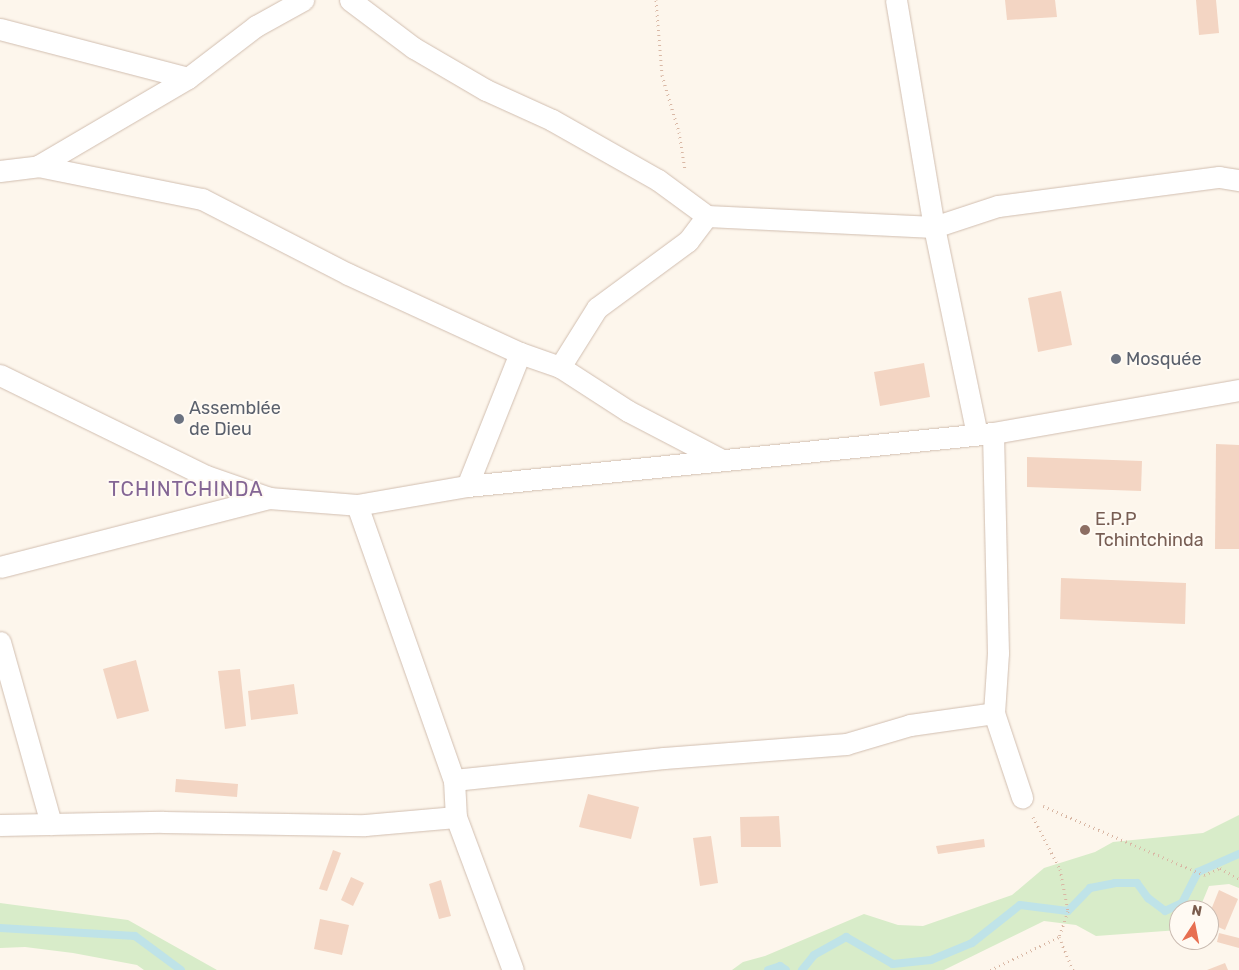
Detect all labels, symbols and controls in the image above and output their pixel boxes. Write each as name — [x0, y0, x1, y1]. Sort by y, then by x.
place label: Mosquée — [1126, 348, 1202, 370]
marker: Mosquée — [1110, 353, 1122, 365]
place label: Assemblée de Dieu — [189, 398, 281, 440]
marker: Assemblée de Dieu — [173, 413, 185, 425]
district label: TCHINTCHINDA — [107, 477, 265, 501]
place label: E.P.P Tchintchinda — [1095, 509, 1204, 552]
marker: E.P.P Tchintchinda — [1079, 524, 1091, 536]
north arrow — [1169, 900, 1219, 950]
text: N — [1190, 901, 1203, 920]

